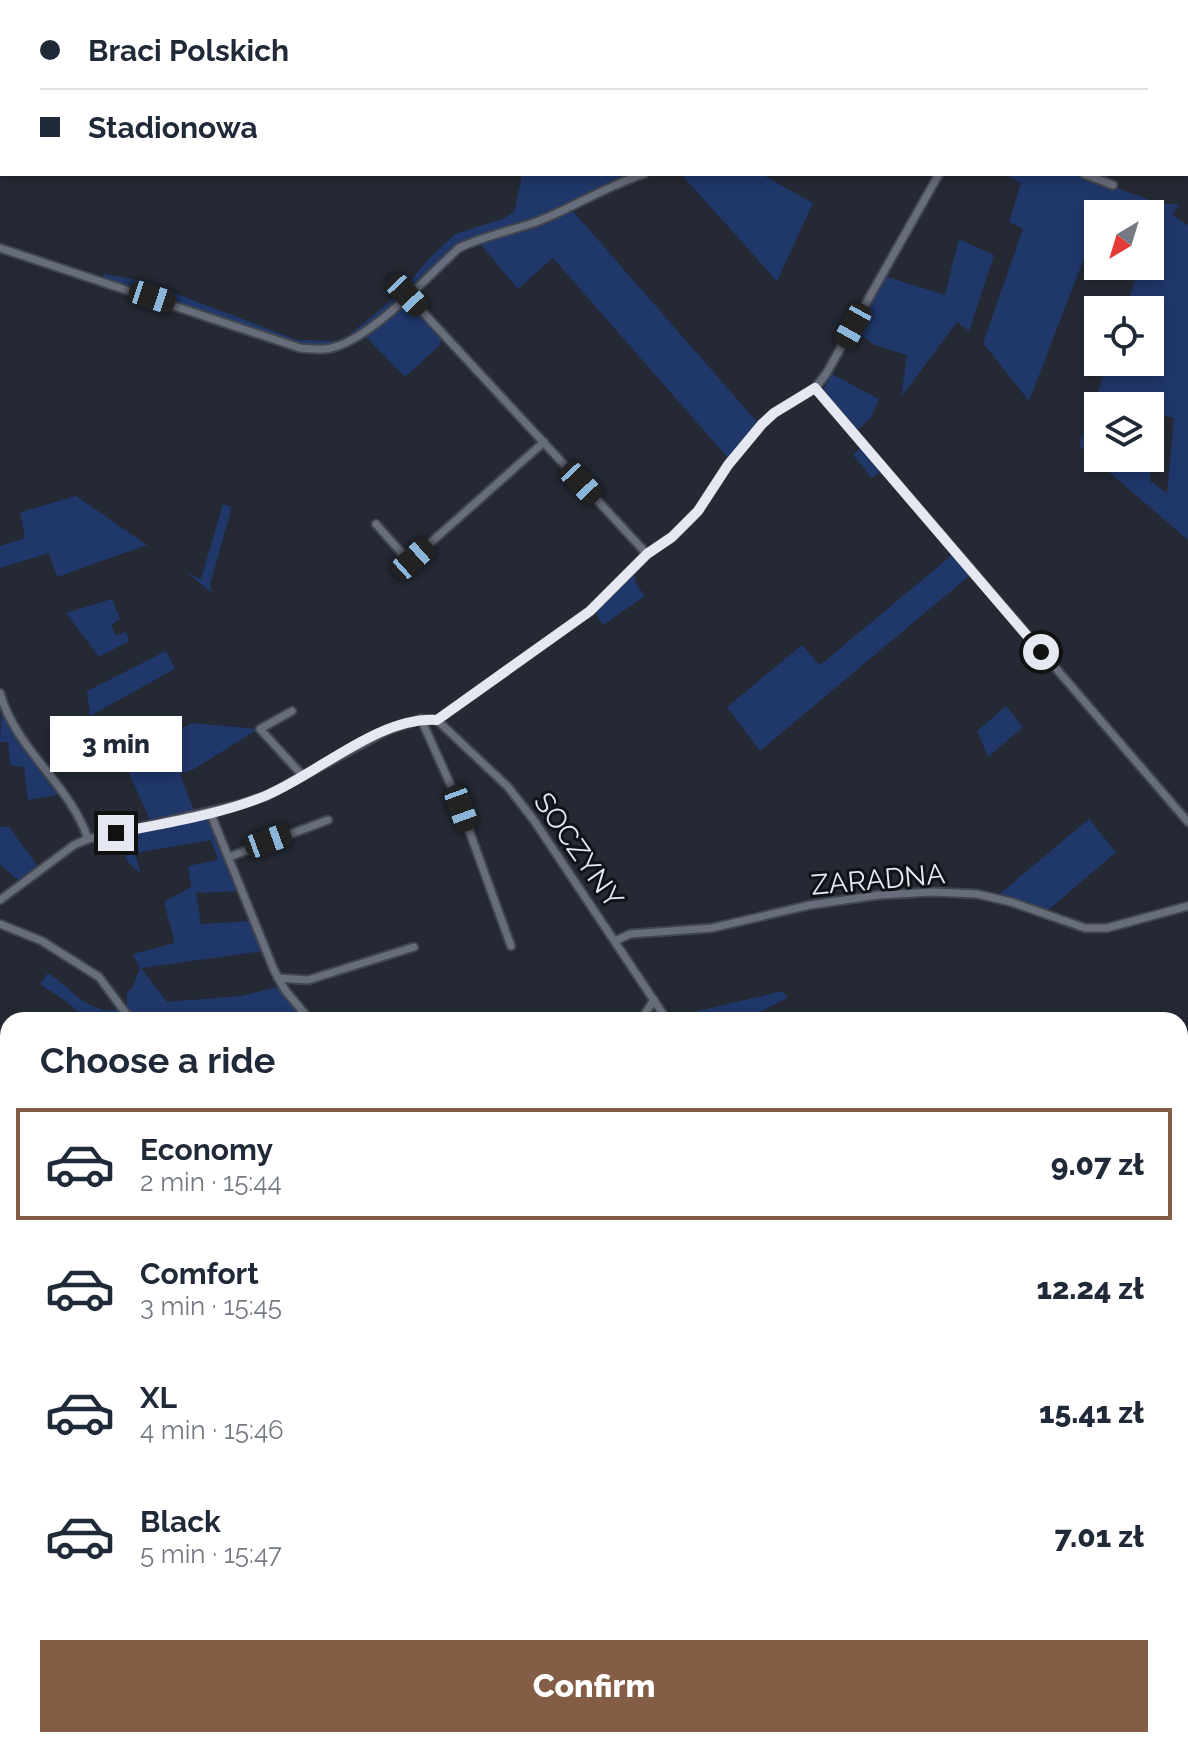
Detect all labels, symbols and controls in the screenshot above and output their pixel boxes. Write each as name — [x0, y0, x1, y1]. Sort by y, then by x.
text: Braci Polskich — [88, 33, 289, 68]
text: Stadionowa — [88, 110, 258, 145]
north arrow — [1084, 200, 1164, 280]
map controls — [1084, 200, 1164, 472]
car — [382, 269, 432, 321]
car — [125, 278, 179, 316]
button: locate — [1084, 296, 1164, 376]
car — [831, 299, 875, 353]
button: layers — [1084, 392, 1164, 472]
car — [556, 457, 606, 509]
car — [387, 534, 439, 584]
route start — [1023, 634, 1059, 670]
callout: 3 min — [50, 717, 182, 773]
text: 3 min — [82, 729, 150, 759]
car — [442, 781, 480, 835]
street label: SOCZYNY — [527, 786, 630, 914]
route end — [98, 815, 134, 851]
car — [241, 822, 295, 860]
street label: ZARADNA — [810, 857, 946, 902]
text: Choose a ride — [40, 1039, 275, 1081]
icon: car — [44, 1128, 116, 1200]
text: Economy — [140, 1132, 273, 1167]
text: 9.07 zł — [1051, 1147, 1144, 1182]
text: 2 min · 15:44 — [140, 1167, 282, 1197]
icon: car — [44, 1252, 116, 1324]
text: Comfort — [140, 1256, 259, 1291]
text: 12.24 zł — [1036, 1271, 1144, 1306]
text: 3 min · 15:45 — [140, 1291, 282, 1321]
icon: car — [44, 1376, 116, 1448]
text: XL — [140, 1380, 177, 1415]
text: 15.41 zł — [1039, 1395, 1144, 1430]
text: 4 min · 15:46 — [140, 1415, 284, 1445]
icon: car — [44, 1500, 116, 1572]
text: Black — [140, 1504, 221, 1539]
text: 7.01 zł — [1054, 1519, 1144, 1554]
text: 5 min · 15:47 — [140, 1539, 282, 1569]
button: Confirm — [40, 1640, 1148, 1732]

